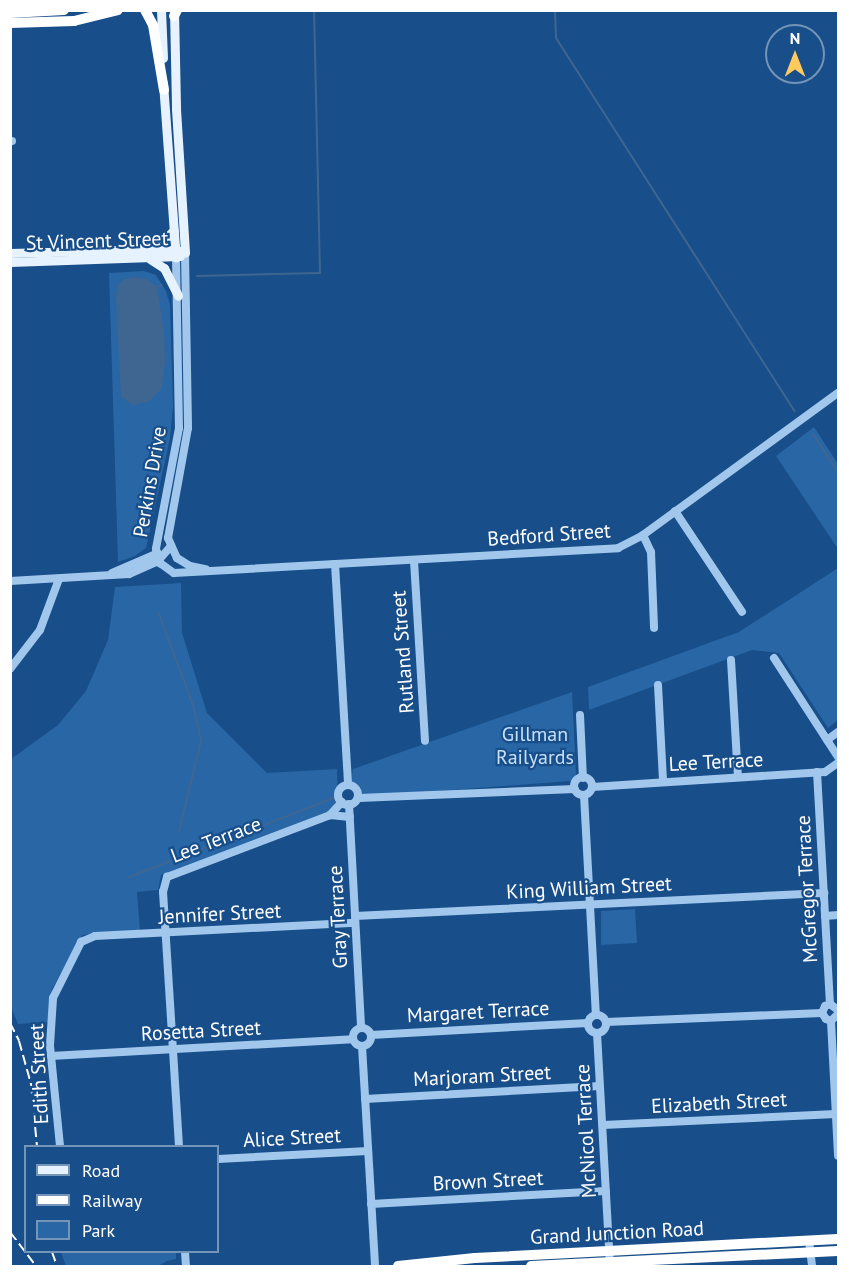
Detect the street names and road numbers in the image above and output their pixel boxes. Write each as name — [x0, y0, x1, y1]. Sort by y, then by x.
street label: St Vincent Street — [25, 227, 169, 255]
street label: Perkins Drive — [128, 425, 172, 539]
street label: Bedford Street — [487, 519, 611, 551]
street label: Rutland Street — [387, 590, 419, 714]
street label: Lee Terrace — [668, 748, 764, 776]
street label: Lee Terrace — [167, 812, 265, 868]
street label: McGregor Terrace — [791, 814, 823, 964]
street label: Gray Terrace — [323, 864, 353, 970]
street label: King William Street — [505, 872, 673, 904]
street label: Jennifer Street — [158, 899, 282, 929]
street label: Margaret Terrace — [406, 996, 550, 1028]
street label: Rosetta Street — [140, 1016, 262, 1046]
street label: Edith Street — [24, 1023, 54, 1125]
street label: Marjoram Street — [412, 1060, 552, 1092]
street label: McNicol Terrace — [570, 1063, 602, 1199]
street label: Elizabeth Street — [651, 1087, 787, 1119]
street label: Alice Street — [242, 1123, 342, 1153]
street label: Brown Street — [432, 1166, 544, 1196]
street label: Grand Junction Road — [529, 1216, 705, 1250]

